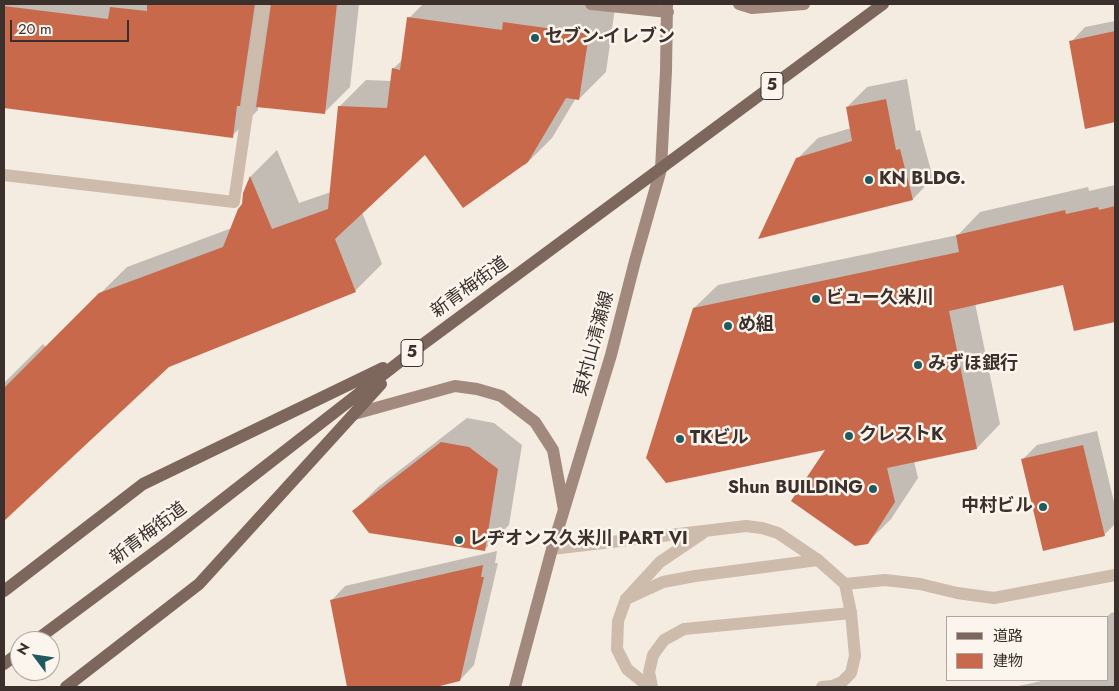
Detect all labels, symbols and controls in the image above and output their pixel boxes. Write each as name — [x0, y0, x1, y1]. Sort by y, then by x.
scale bar — [12, 10, 131, 42]
text: 20 m — [18, 18, 52, 40]
place label: セブン-イレブン — [545, 27, 675, 49]
marker: セブン-イレブン — [529, 32, 541, 44]
road number: 5 — [761, 72, 783, 100]
place label: KN BLDG. — [879, 169, 966, 191]
marker: KN BLDG. — [863, 174, 875, 186]
street label: 新青梅街道 — [427, 253, 513, 323]
place label: ビュー久米川 — [826, 288, 934, 310]
street label: 東村山清瀬線 — [571, 289, 619, 399]
marker: ビュー久米川 — [810, 293, 822, 305]
place label: め組 — [738, 315, 774, 337]
marker: め組 — [722, 320, 734, 332]
road number: 5 — [401, 339, 423, 366]
place label: みずほ銀行 — [928, 354, 1018, 376]
marker: みずほ銀行 — [912, 359, 924, 371]
place label: クレストK — [859, 425, 944, 447]
place label: TKビル — [690, 428, 749, 450]
marker: クレストK — [843, 430, 855, 442]
marker: TKビル — [674, 433, 686, 445]
place label: Shun BUILDING — [728, 478, 863, 500]
marker: Shun BUILDING — [867, 483, 879, 495]
place label: 中村ビル — [961, 496, 1033, 518]
street label: 新青梅街道 — [107, 498, 191, 570]
marker: 中村ビル — [1037, 501, 1049, 513]
place label: レヂオンス久米川 PART VI — [469, 529, 688, 551]
marker: レヂオンス久米川 PART VI — [453, 534, 465, 546]
legend — [946, 616, 1109, 681]
text: 道路 — [993, 625, 1023, 647]
north arrow — [10, 631, 60, 681]
text: N — [12, 639, 34, 659]
text: 建物 — [993, 650, 1023, 672]

